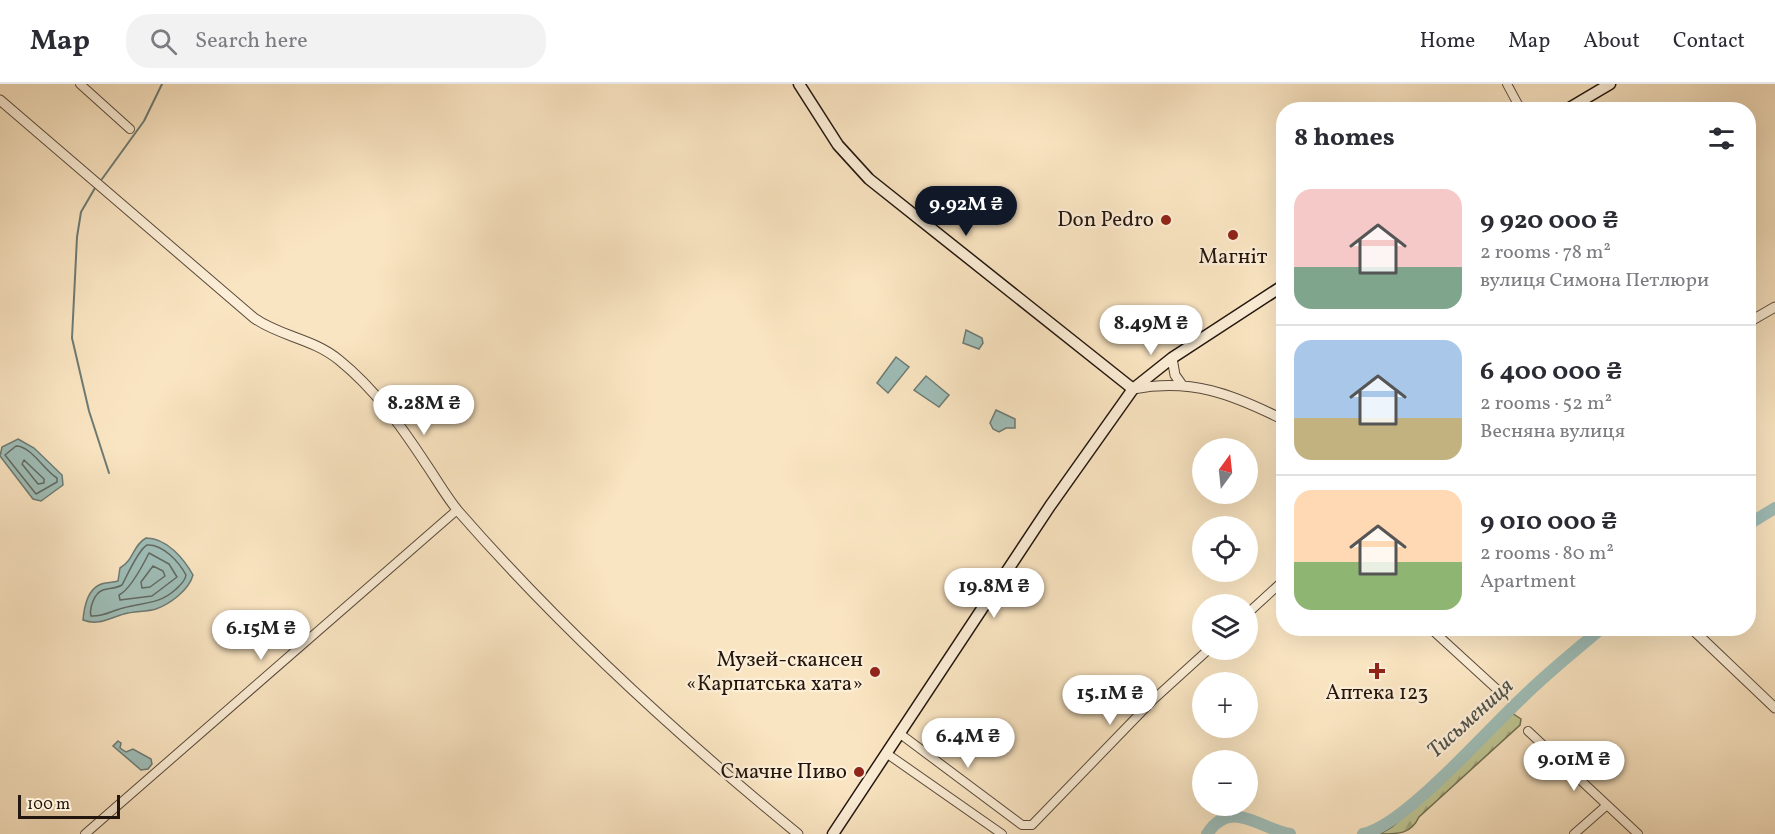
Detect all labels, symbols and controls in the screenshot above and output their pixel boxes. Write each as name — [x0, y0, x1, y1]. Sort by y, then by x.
search box — [126, 14, 546, 68]
text: Map — [30, 22, 90, 61]
icon: search — [147, 25, 180, 58]
text: Search here — [195, 26, 308, 57]
text: Home — [1420, 27, 1475, 56]
text: Map — [1508, 27, 1550, 56]
text: About — [1583, 27, 1640, 56]
text: Contact — [1673, 27, 1745, 56]
text: 8 homes — [1294, 120, 1395, 156]
icon: filters — [1705, 122, 1738, 155]
pin: 9.92M ₴ — [911, 186, 1021, 237]
text: 9.92M ₴ — [929, 191, 1003, 219]
text: 9 920 000 ₴ — [1480, 203, 1619, 239]
place label: Don Pedro — [1057, 206, 1154, 235]
marker: Don Pedro — [1159, 213, 1173, 227]
icon: home — [1342, 213, 1414, 285]
marker: Магніт — [1226, 228, 1240, 242]
text: 2 rooms · 78 m² — [1480, 239, 1611, 267]
place label: Магніт — [1199, 243, 1268, 272]
text: вулиця Симона Петлюри — [1480, 267, 1709, 295]
pin: 8.49M ₴ — [1096, 305, 1206, 356]
text: 8.49M ₴ — [1114, 310, 1188, 338]
text: 6 400 000 ₴ — [1480, 354, 1622, 390]
icon: home — [1342, 364, 1414, 436]
pin: 8.28M ₴ — [369, 385, 479, 436]
text: 8.28M ₴ — [387, 390, 461, 418]
text: 2 rooms · 52 m² — [1480, 390, 1612, 418]
text: Весняна вулиця — [1480, 418, 1625, 446]
north arrow — [1192, 438, 1258, 504]
map controls — [1192, 438, 1258, 816]
text: 9 010 000 ₴ — [1480, 504, 1617, 540]
icon: home — [1342, 514, 1414, 586]
button: locate — [1192, 516, 1258, 582]
text: 2 rooms · 80 m² — [1480, 540, 1614, 568]
pin: 19.8M ₴ — [939, 568, 1049, 619]
text: Apartment — [1480, 568, 1576, 596]
text: 19.8M ₴ — [958, 573, 1030, 601]
button: layers — [1192, 594, 1258, 660]
pin: 6.15M ₴ — [206, 610, 316, 661]
text: 6.15M ₴ — [226, 615, 296, 643]
place label: Музей-скансен «Карпатська хата» — [686, 646, 863, 699]
marker: Аптека 123 — [1370, 664, 1384, 678]
marker: Музей-скансен «Карпатська хата» — [868, 665, 882, 679]
button: + — [1192, 672, 1258, 738]
water label: Тисьмениця — [1421, 672, 1521, 766]
pin: 15.1M ₴ — [1055, 675, 1165, 726]
place label: Аптека 123 — [1326, 679, 1428, 708]
text: 15.1M ₴ — [1076, 680, 1144, 708]
pin: 6.4M ₴ — [919, 718, 1017, 769]
text: 6.4M ₴ — [936, 723, 1000, 751]
pin: 9.01M ₴ — [1519, 741, 1629, 792]
text: 9.01M ₴ — [1538, 746, 1610, 774]
button: − — [1192, 750, 1258, 816]
place label: Смачне Пиво — [721, 758, 847, 787]
marker: Смачне Пиво — [852, 765, 866, 779]
scale bar — [18, 792, 120, 820]
text: 100 m — [27, 794, 70, 816]

